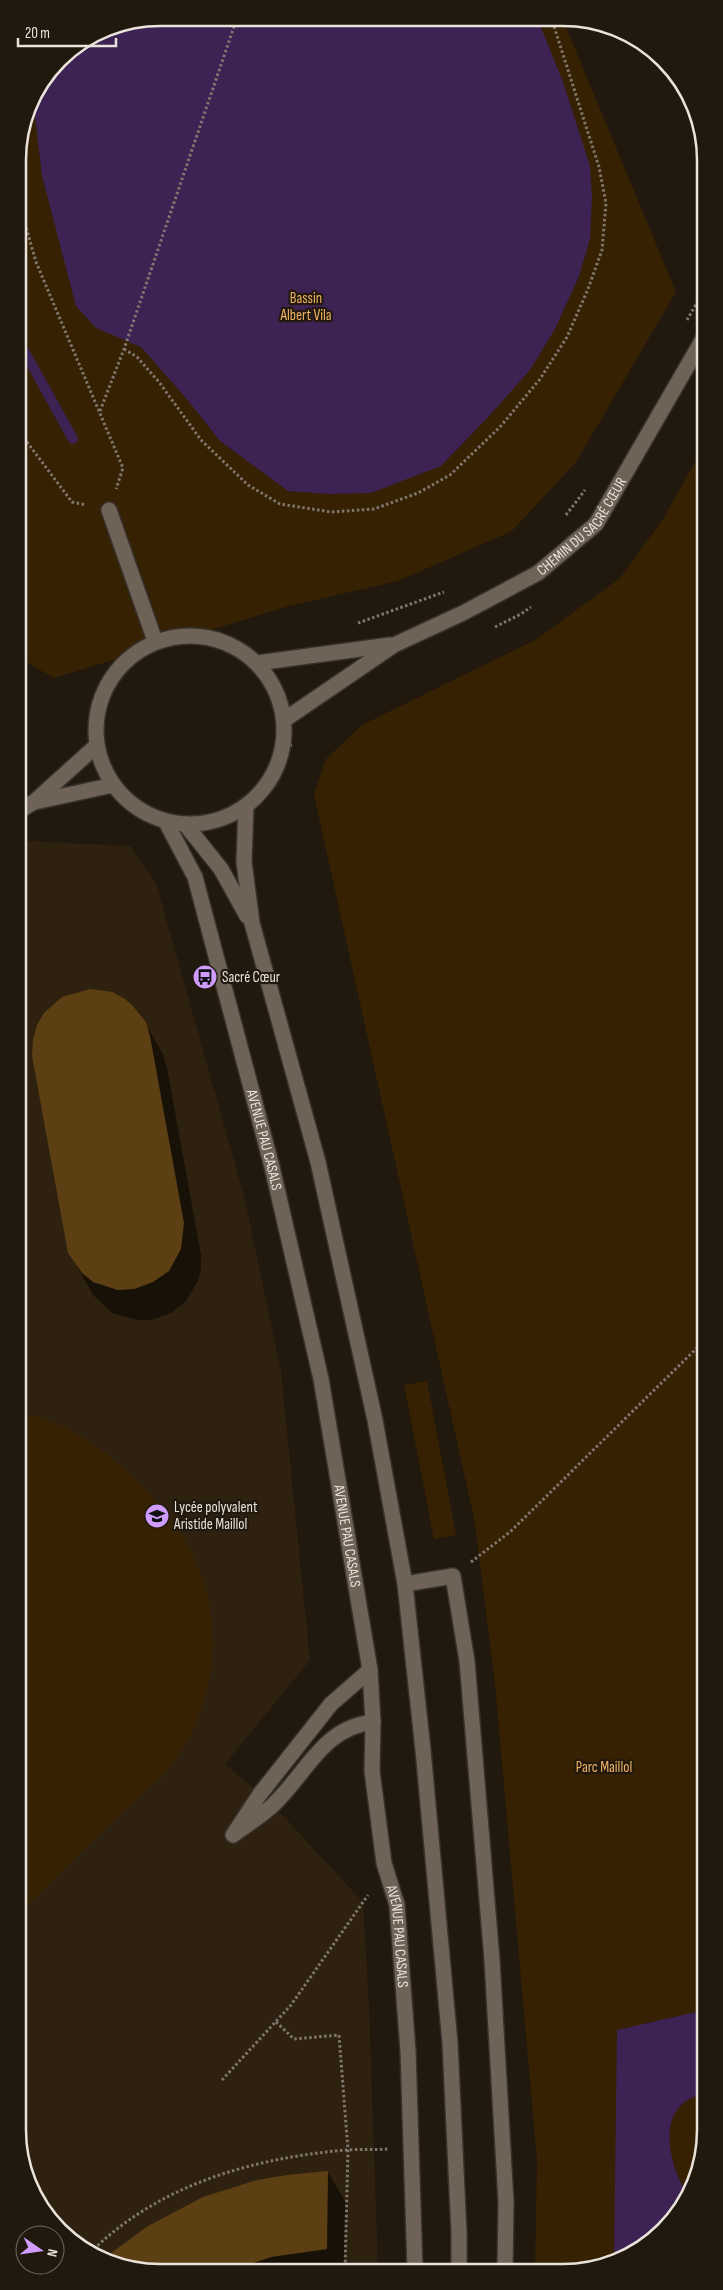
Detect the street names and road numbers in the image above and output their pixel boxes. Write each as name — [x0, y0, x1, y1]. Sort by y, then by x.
street label: CHEMIN DU SACRÉ CŒUR — [533, 474, 631, 580]
street label: AVENUE PAU CASALS — [242, 1087, 286, 1192]
street label: AVENUE PAU CASALS — [329, 1483, 365, 1589]
street label: AVENUE PAU CASALS — [381, 1882, 412, 1988]

